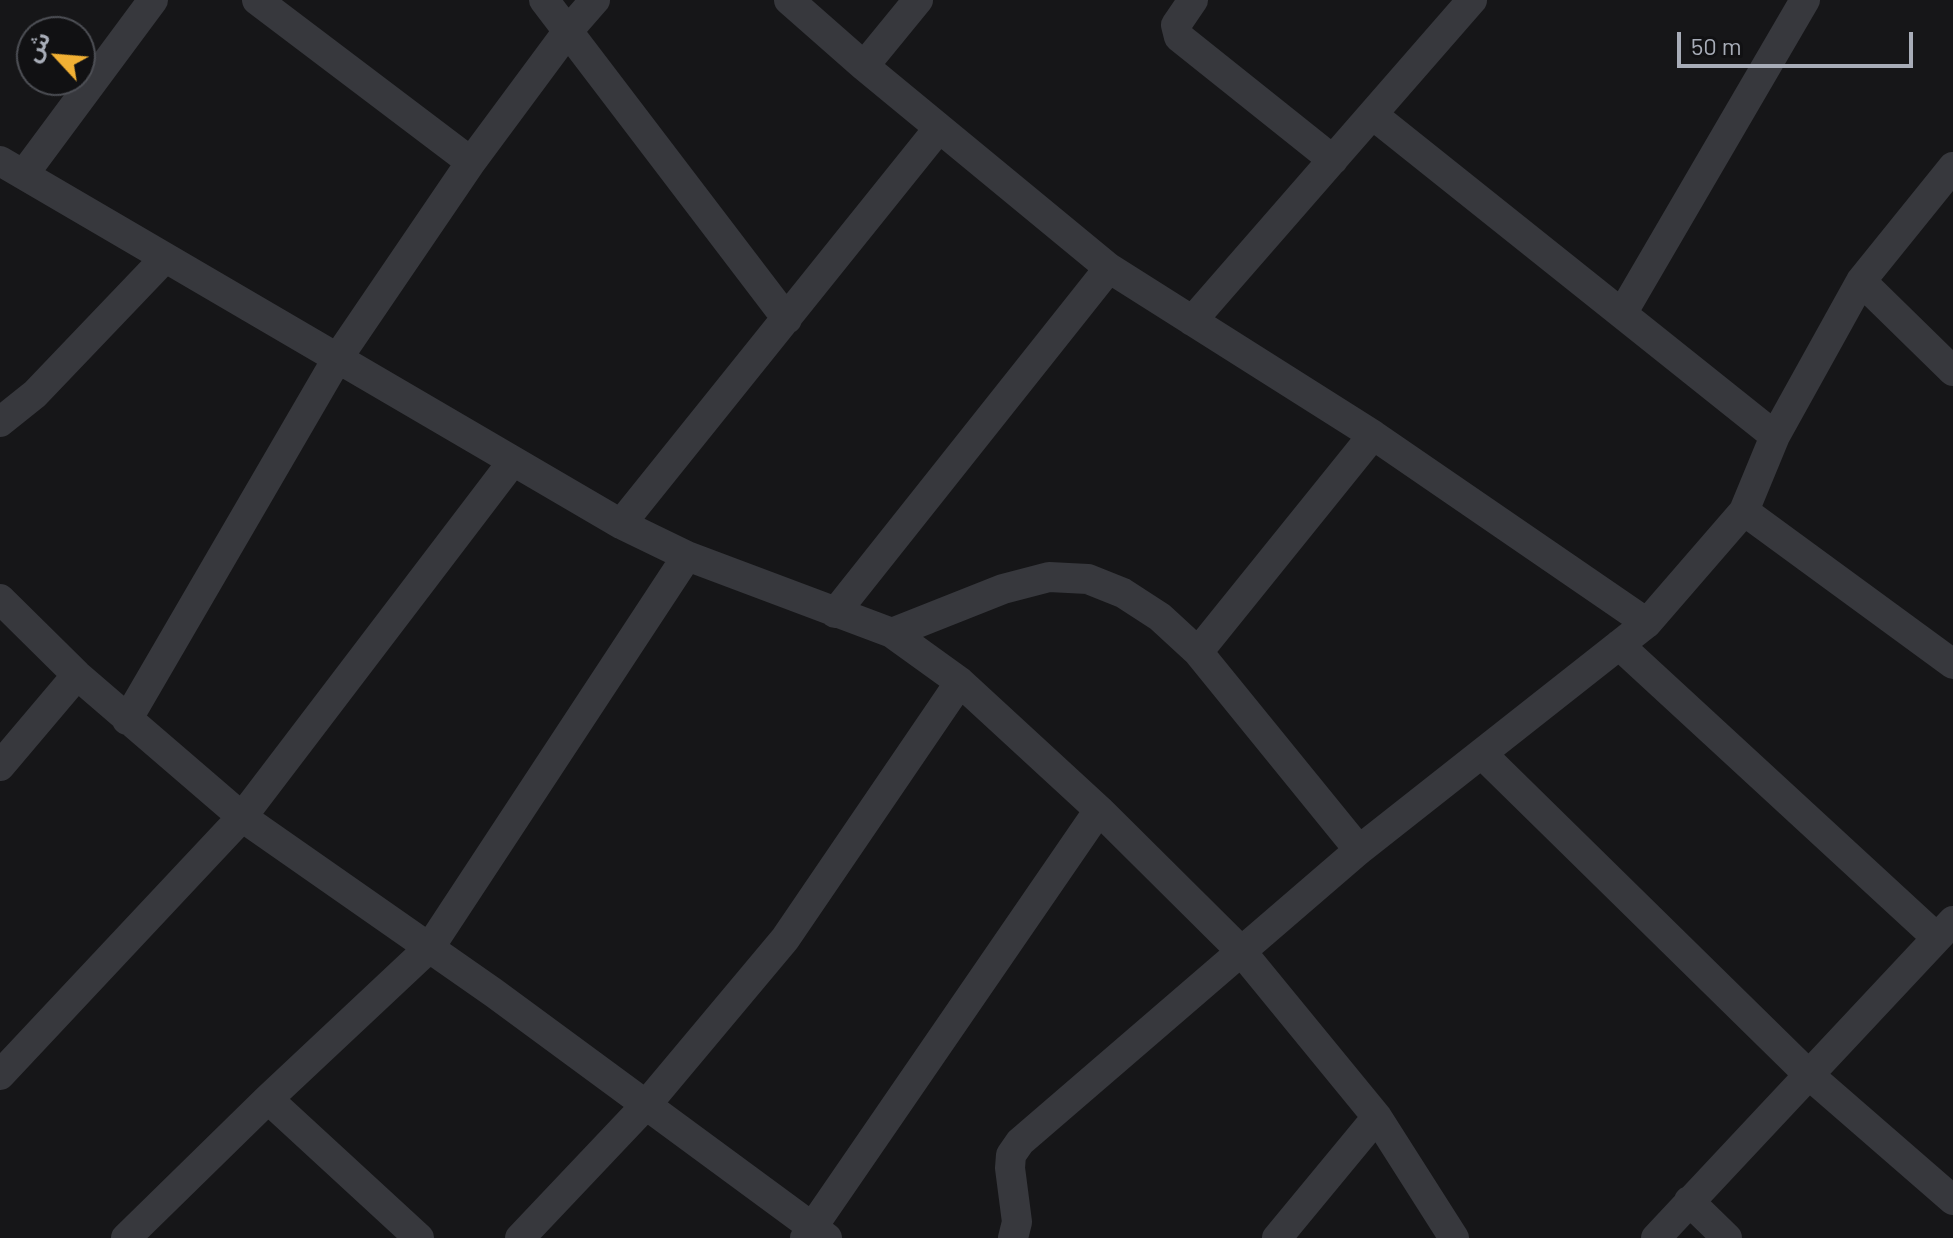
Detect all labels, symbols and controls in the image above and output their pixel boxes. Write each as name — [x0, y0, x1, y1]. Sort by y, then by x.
north arrow — [16, 16, 96, 96]
scale bar — [1681, 16, 1917, 66]
text: ش — [18, 27, 55, 66]
text: 50 m — [1691, 31, 1742, 60]

